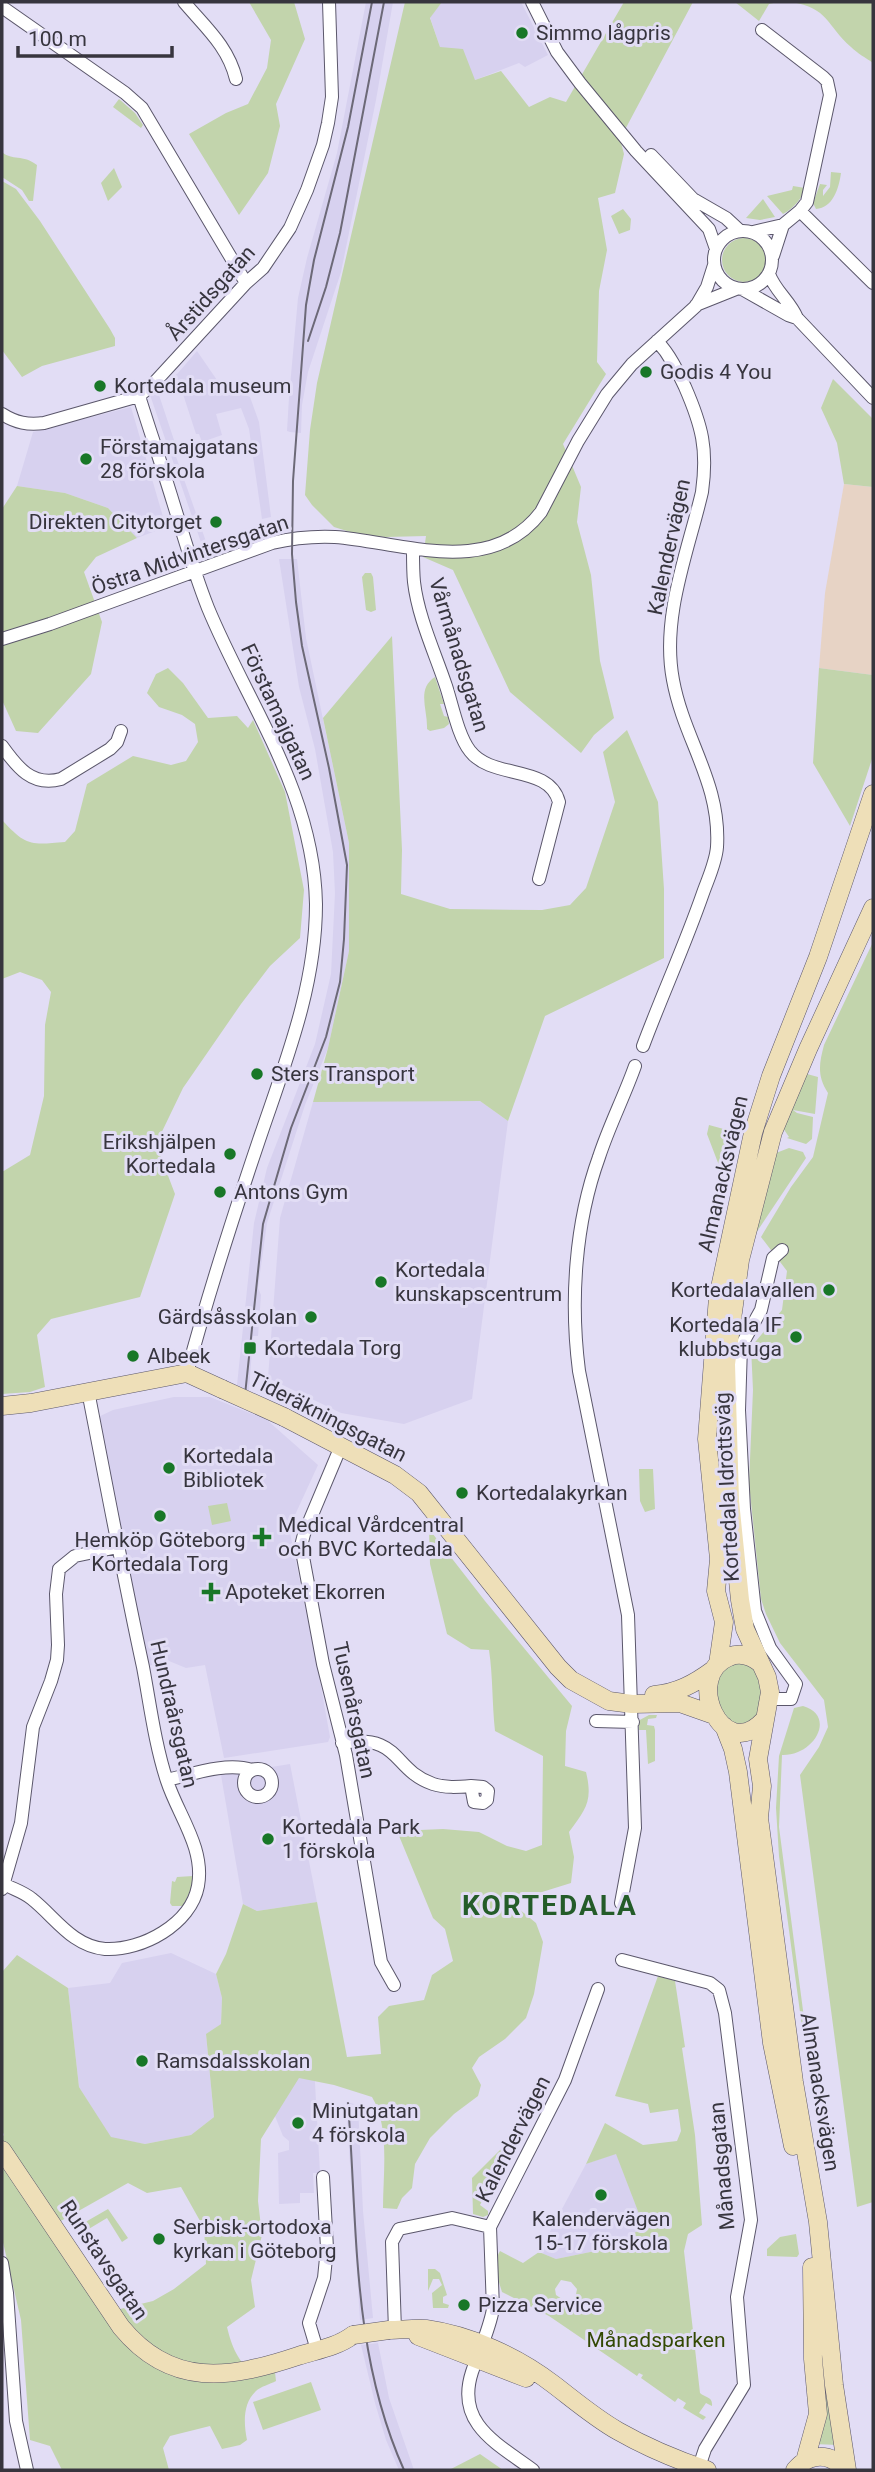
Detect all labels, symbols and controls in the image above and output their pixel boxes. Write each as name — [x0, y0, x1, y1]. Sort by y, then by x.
scale bar — [18, 14, 172, 58]
place label: Simmo lågpris — [536, 21, 671, 45]
marker: Simmo lågpris — [514, 25, 530, 41]
text: 100 m — [28, 27, 87, 51]
street label: Årstidsgatan — [162, 241, 260, 345]
place label: Godis 4 You — [660, 360, 772, 384]
marker: Godis 4 You — [638, 364, 654, 380]
place label: Kortedala museum — [114, 374, 291, 398]
marker: Kortedala museum — [92, 378, 108, 394]
place label: Förstamajgatans 28 förskola — [100, 435, 258, 483]
marker: Förstamajgatans 28 förskola — [78, 451, 94, 467]
street label: Kalendervägen — [643, 477, 695, 617]
place label: Direkten Citytorget — [29, 510, 202, 534]
street label: Östra Midvintersgatan — [88, 510, 292, 600]
marker: Direkten Citytorget — [208, 514, 224, 530]
street label: Vårmånadsgatan — [424, 575, 494, 735]
street label: Förstamajgatan — [236, 640, 320, 784]
place label: Sters Transport — [271, 1062, 415, 1086]
marker: Sters Transport — [249, 1066, 265, 1082]
street label: Almanacksvägen — [693, 1093, 753, 1255]
place label: Erikshjälpen Kortedala — [103, 1130, 216, 1178]
marker: Erikshjälpen Kortedala — [222, 1146, 238, 1162]
place label: Antons Gym — [234, 1180, 348, 1204]
marker: Antons Gym — [212, 1184, 228, 1200]
place label: Kortedala kunskapscentrum — [395, 1258, 562, 1306]
marker: Kortedala kunskapscentrum — [373, 1274, 389, 1290]
place label: Kortedalavallen — [670, 1278, 815, 1302]
marker: Kortedalavallen — [821, 1282, 837, 1298]
place label: Gärdsåsskolan — [158, 1305, 297, 1329]
marker: Gärdsåsskolan — [303, 1309, 319, 1325]
place label: Kortedala IF klubbstuga — [669, 1313, 782, 1361]
marker: Kortedala IF klubbstuga — [788, 1329, 804, 1345]
place label: Kortedala Torg — [264, 1336, 401, 1360]
marker: Kortedala Torg — [242, 1340, 258, 1356]
place label: Albeek — [147, 1344, 211, 1368]
marker: Albeek — [125, 1348, 141, 1364]
street label: Tideräkningsgatan — [245, 1367, 411, 1467]
street label: Kortedala Idrottsväg — [710, 1392, 744, 1582]
place label: Kortedala Bibliotek — [183, 1444, 273, 1492]
marker: Kortedala Bibliotek — [161, 1460, 177, 1476]
place label: Kortedalakyrkan — [476, 1481, 628, 1505]
marker: Kortedalakyrkan — [454, 1485, 470, 1501]
marker: Hemköp Göteborg Kortedala Torg — [152, 1508, 168, 1524]
place label: Medical Vårdcentral och BVC Kortedala — [278, 1513, 464, 1561]
marker: Medical Vårdcentral och BVC Kortedala — [252, 1527, 272, 1547]
place label: Hemköp Göteborg Kortedala Torg — [75, 1528, 245, 1576]
place label: Apoteket Ekorren — [225, 1580, 385, 1604]
marker: Apoteket Ekorren — [203, 1584, 219, 1600]
street label: Hundraårsgatan — [145, 1638, 203, 1790]
street label: Tusenårsgatan — [328, 1639, 380, 1781]
place label: Kortedala Park 1 förskola — [282, 1815, 420, 1863]
marker: Kortedala Park 1 förskola — [260, 1831, 276, 1847]
district label: KORTEDALA — [462, 1889, 638, 1922]
street label: Almanacksvägen — [796, 2011, 844, 2173]
place label: Ramsdalsskolan — [156, 2049, 310, 2073]
marker: Ramsdalsskolan — [134, 2053, 150, 2069]
street label: Kalendervägen — [471, 2072, 555, 2206]
place label: Minutgatan 4 förskola — [312, 2099, 419, 2147]
street label: Månadsgatan — [704, 2101, 740, 2231]
marker: Minutgatan 4 förskola — [290, 2115, 306, 2131]
marker: Kalendervägen 15-17 förskola — [593, 2187, 609, 2203]
street label: Runstavsgatan — [55, 2196, 153, 2324]
place label: Kalendervägen 15-17 förskola — [532, 2207, 670, 2255]
place label: Serbisk-ortodoxa kyrkan i Göteborg — [173, 2215, 337, 2263]
marker: Serbisk-ortodoxa kyrkan i Göteborg — [151, 2231, 167, 2247]
place label: Pizza Service — [478, 2293, 602, 2317]
marker: Pizza Service — [456, 2297, 472, 2313]
park label: Månadsparken — [587, 2328, 725, 2352]

